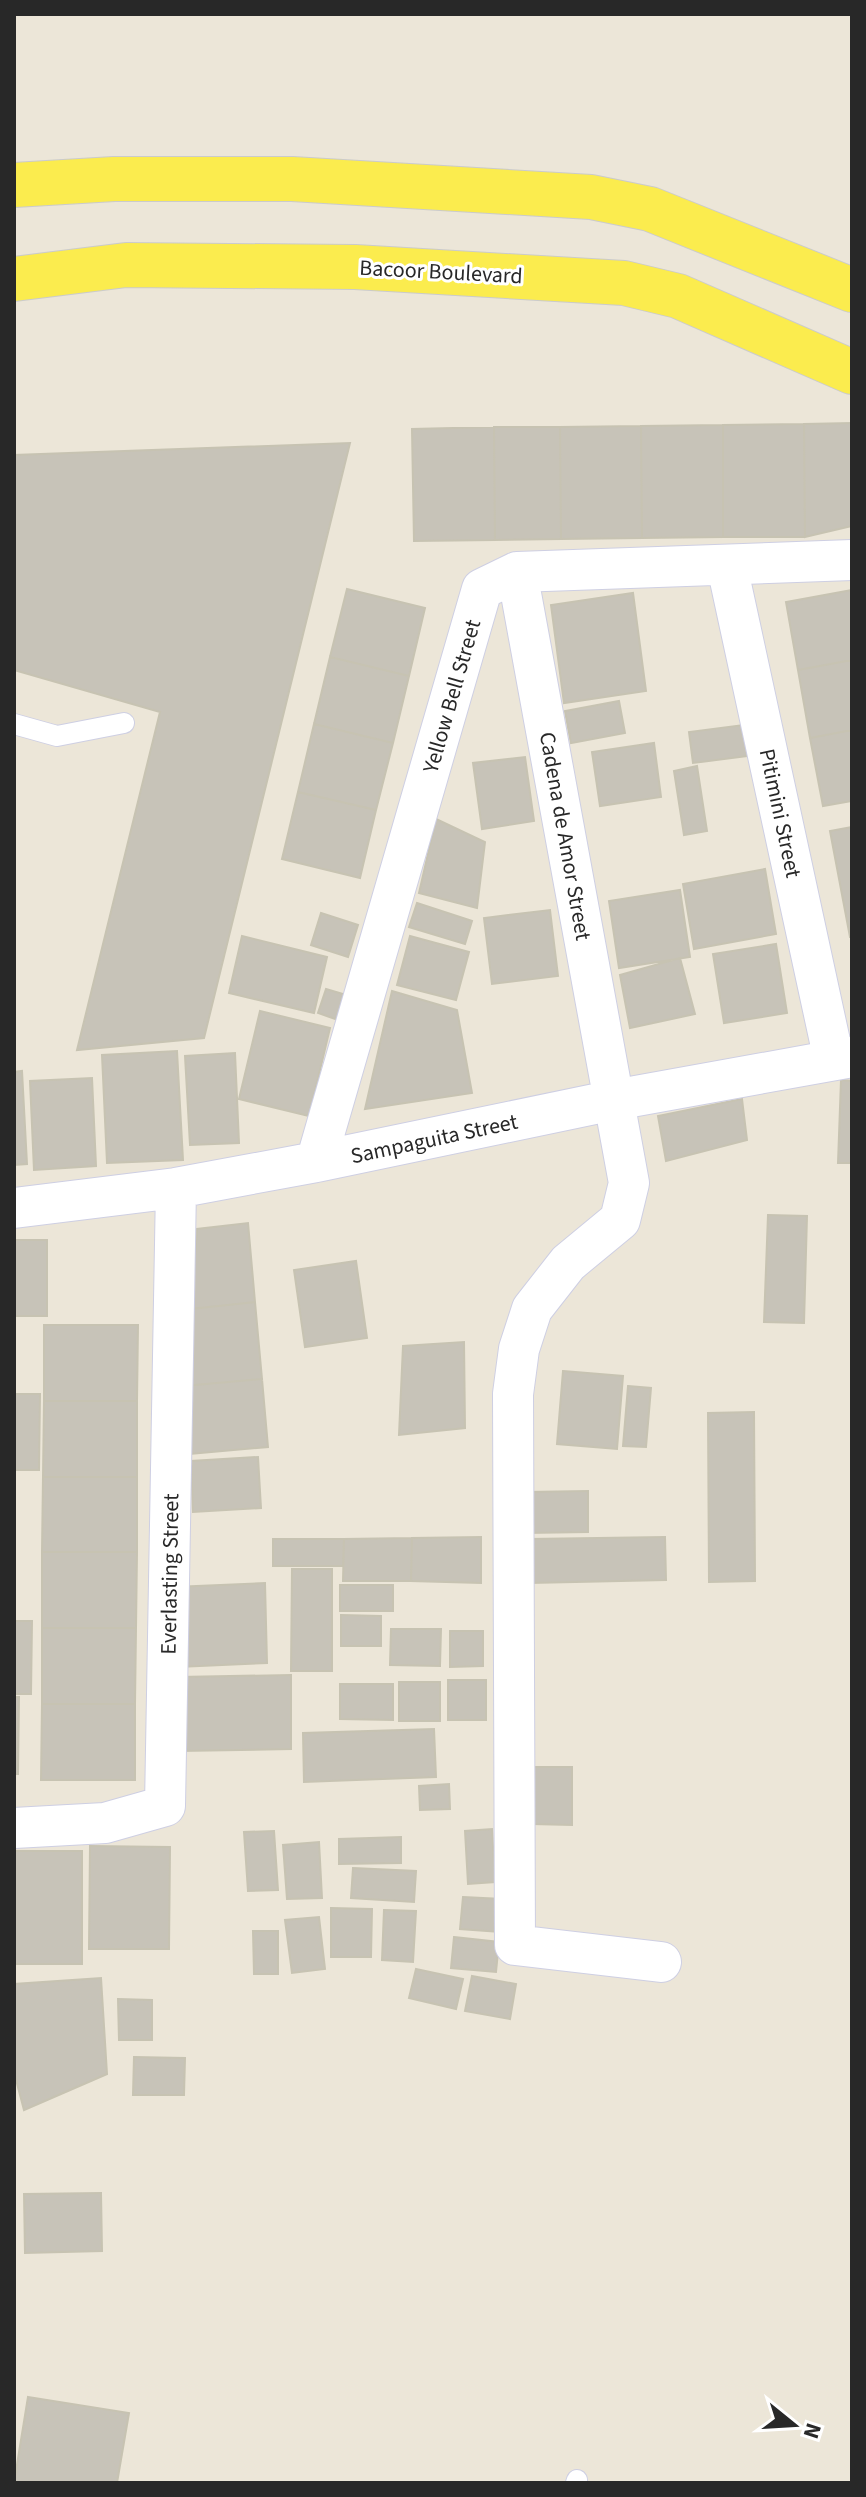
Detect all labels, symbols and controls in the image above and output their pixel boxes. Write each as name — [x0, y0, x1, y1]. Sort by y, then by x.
street label: Bacoor Boulevard — [358, 252, 523, 292]
street label: Yellow Bell Street — [414, 615, 489, 778]
street label: Cadena de Amor Street — [531, 729, 599, 943]
street label: Pitimini Street — [751, 746, 809, 881]
street label: Sampaguita Street — [348, 1106, 521, 1172]
street label: Everlasting Street — [153, 1493, 187, 1655]
north arrow — [754, 2385, 834, 2465]
text: N — [795, 2419, 830, 2443]

